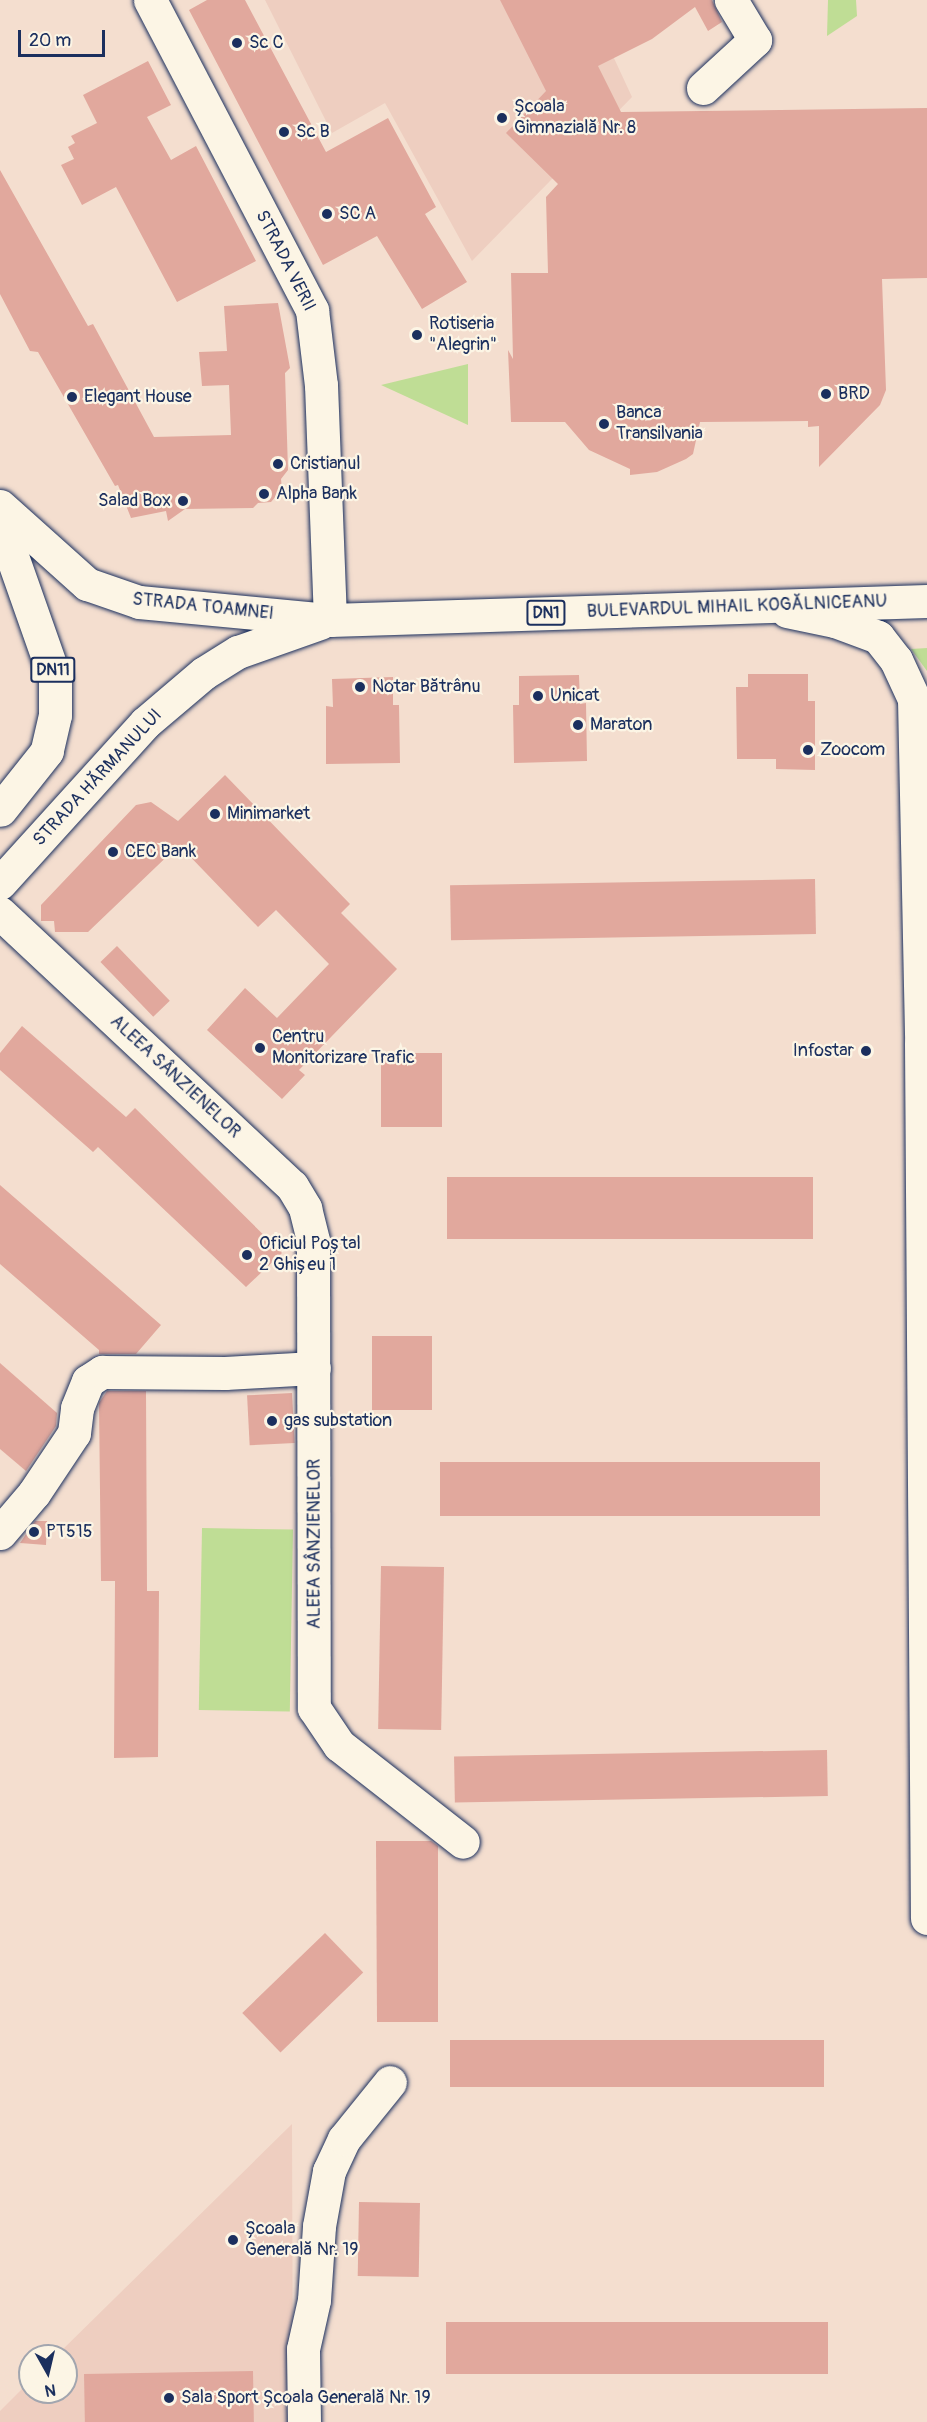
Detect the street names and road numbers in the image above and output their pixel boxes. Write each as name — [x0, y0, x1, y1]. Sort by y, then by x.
street label: STRADA VERII — [250, 207, 320, 315]
street label: STRADA TOAMNEI — [131, 589, 275, 625]
street label: BULEVARDUL MIHAIL KOGĂLNICEANU — [586, 591, 888, 623]
road number: DN1 — [525, 600, 567, 626]
road number: DN11 — [29, 657, 77, 683]
street label: STRADA HĂRMANULUI — [29, 705, 167, 851]
street label: ALEEA SÂNZIENELOR — [105, 1011, 245, 1143]
street label: ALEEA SÂNZIENELOR — [304, 1459, 326, 1629]

